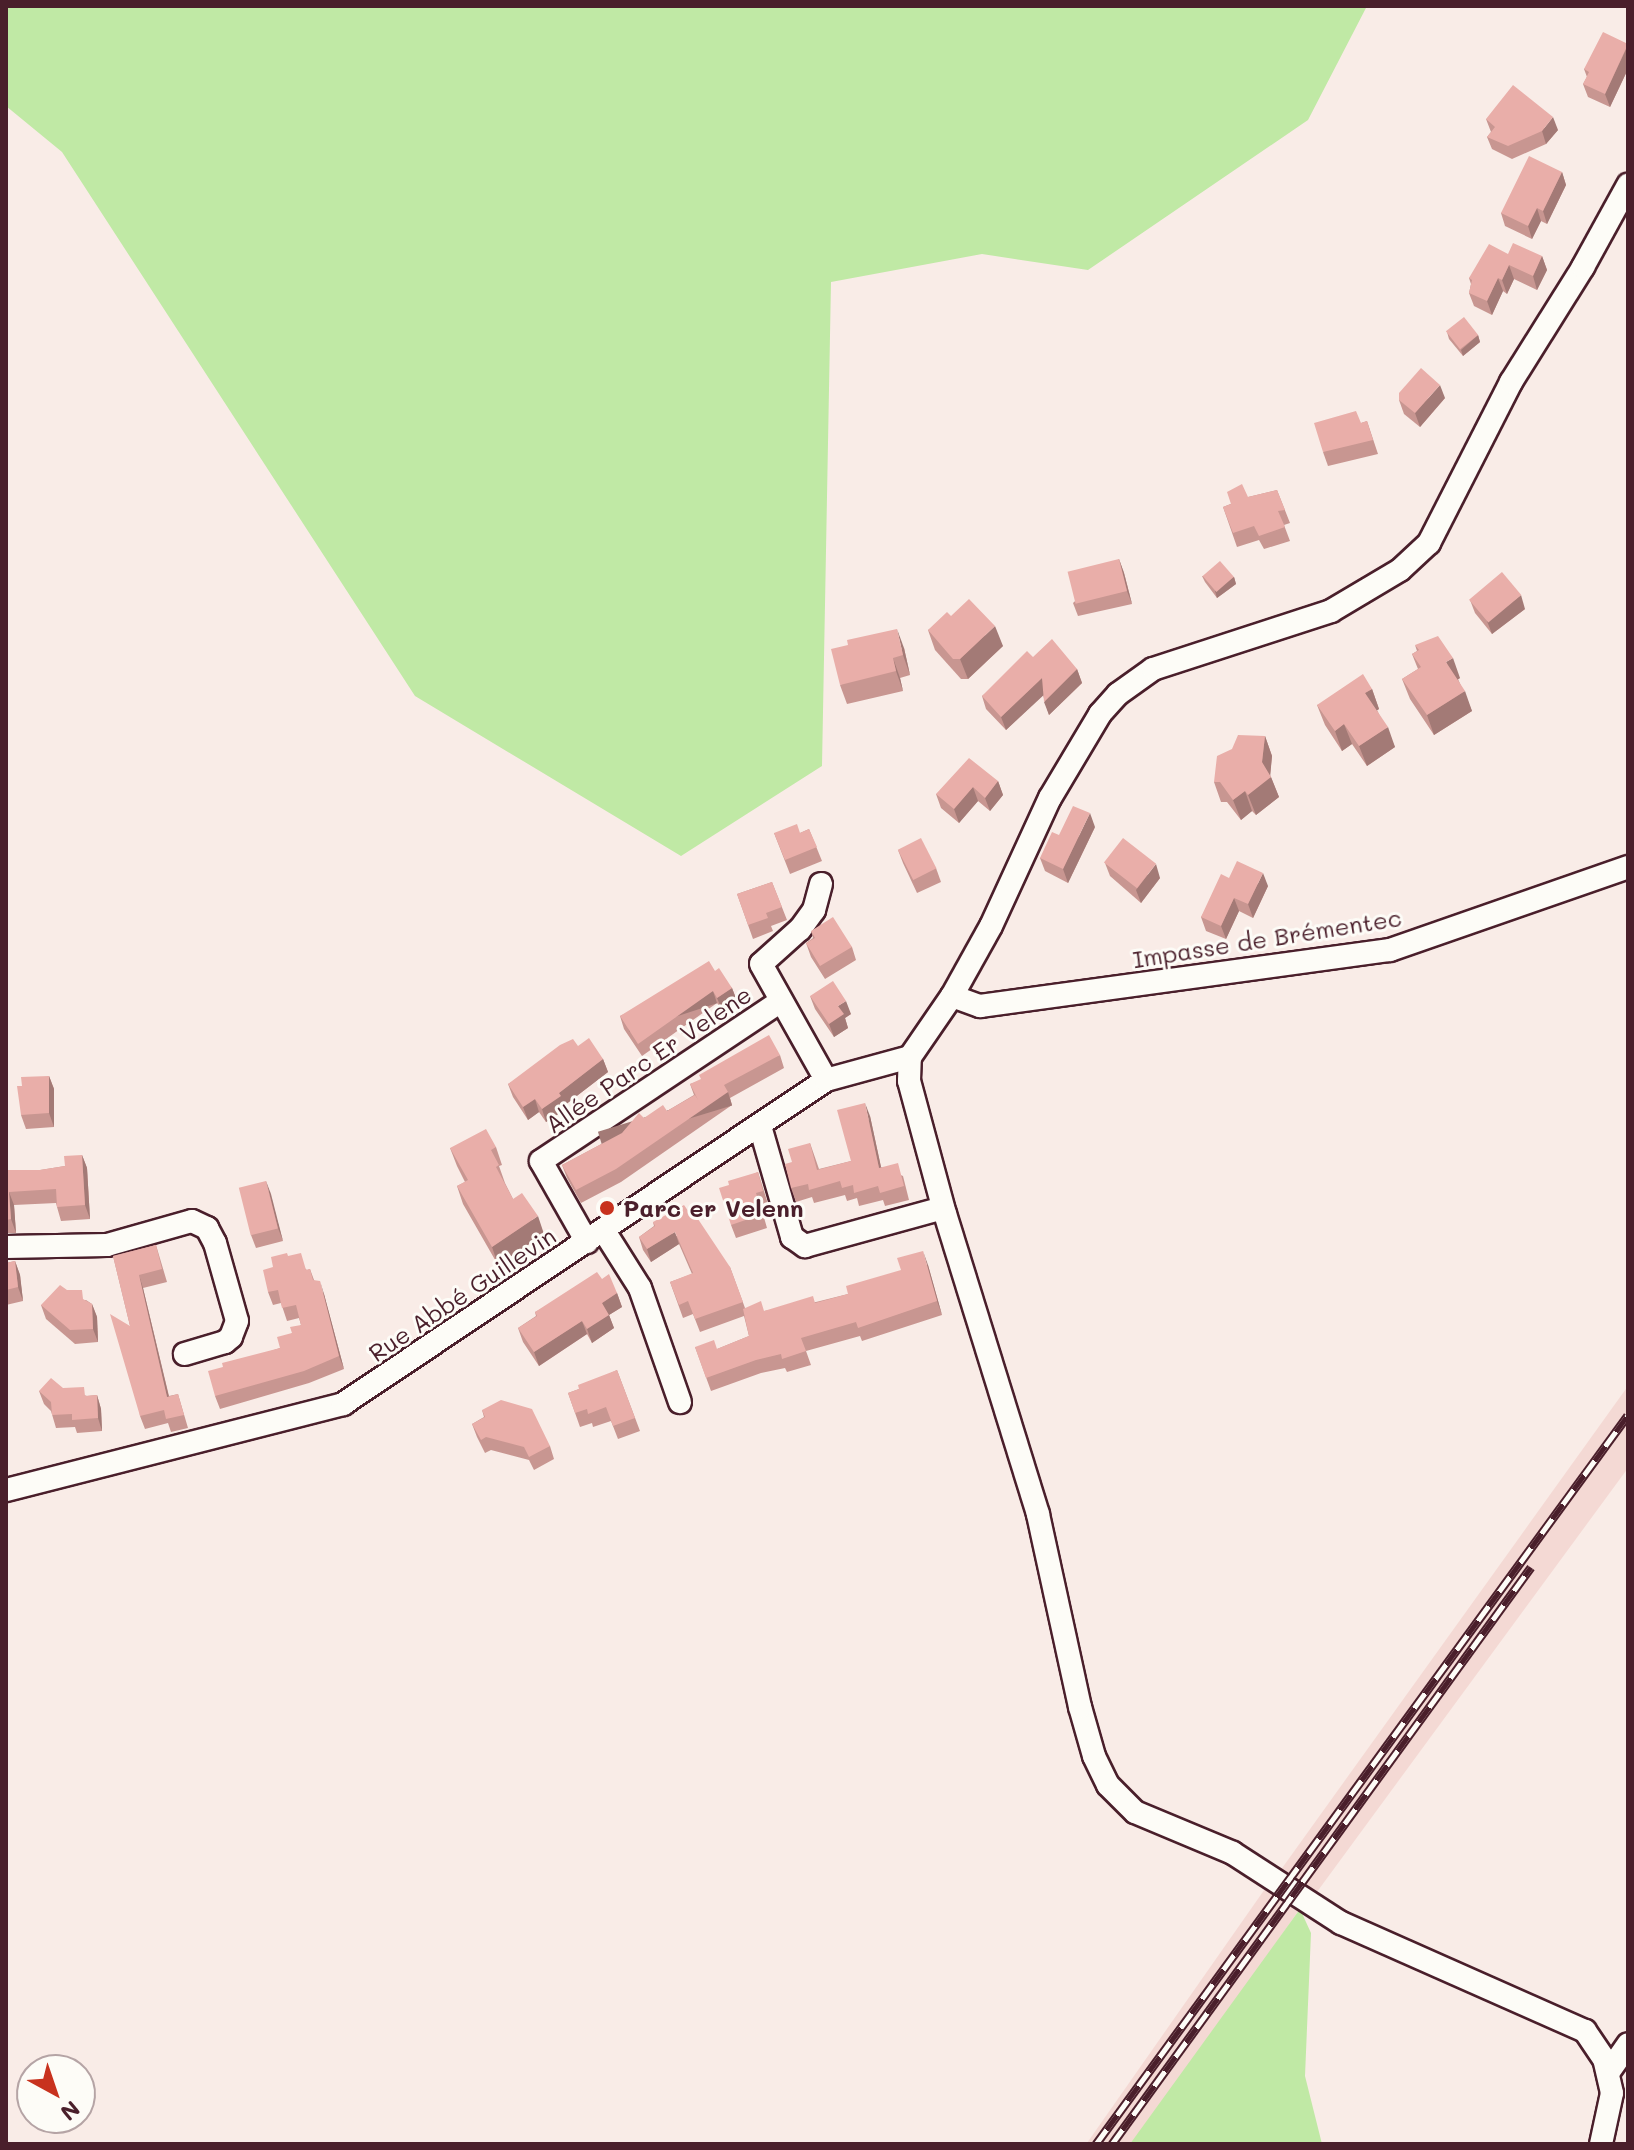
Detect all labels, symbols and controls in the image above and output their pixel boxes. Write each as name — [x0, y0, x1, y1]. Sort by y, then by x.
street label: Impasse de Brémentec — [1131, 903, 1403, 973]
street label: Allée Parc Er Velene — [540, 979, 756, 1139]
place label: Parc er Velenn — [623, 1194, 804, 1222]
marker: Parc er Velenn — [598, 1199, 616, 1217]
street label: Rue Abbé Guillevin — [363, 1221, 561, 1367]
north arrow — [16, 2054, 96, 2134]
text: N — [55, 2095, 86, 2128]

